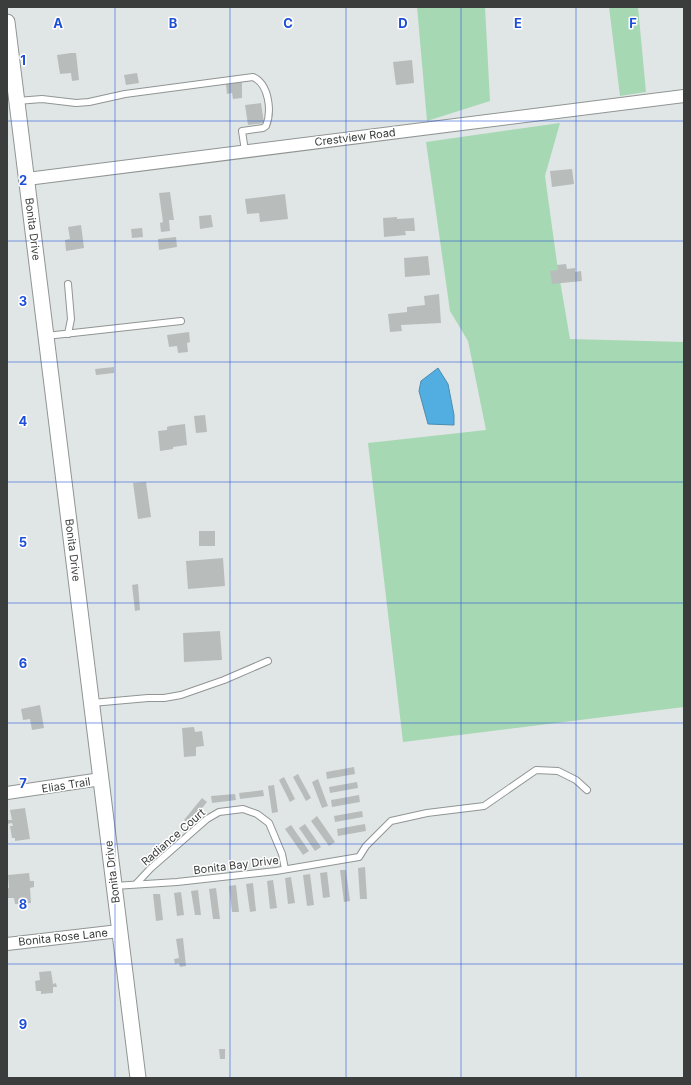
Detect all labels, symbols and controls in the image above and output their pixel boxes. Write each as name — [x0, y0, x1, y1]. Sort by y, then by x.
text: A — [53, 15, 63, 31]
text: B — [169, 15, 178, 31]
text: C — [283, 15, 293, 31]
text: D — [398, 15, 408, 31]
text: E — [514, 15, 522, 31]
text: F — [629, 15, 637, 31]
text: 1 — [20, 52, 26, 68]
street label: Crestview Road — [314, 125, 396, 149]
text: 2 — [19, 172, 27, 188]
street label: Bonita Drive — [22, 197, 44, 261]
text: 3 — [19, 293, 27, 309]
text: 4 — [19, 413, 28, 429]
street label: Bonita Drive — [62, 518, 84, 582]
text: 5 — [19, 534, 27, 550]
text: 6 — [19, 655, 27, 671]
street label: Elias Trail — [41, 774, 91, 796]
text: 7 — [19, 775, 27, 791]
street label: Radiance Court — [138, 805, 208, 869]
street label: Bonita Drive — [101, 840, 123, 904]
street label: Bonita Bay Drive — [193, 853, 279, 877]
text: 8 — [19, 896, 27, 912]
street label: Bonita Rose Lane — [18, 925, 108, 949]
text: 9 — [19, 1016, 27, 1032]

